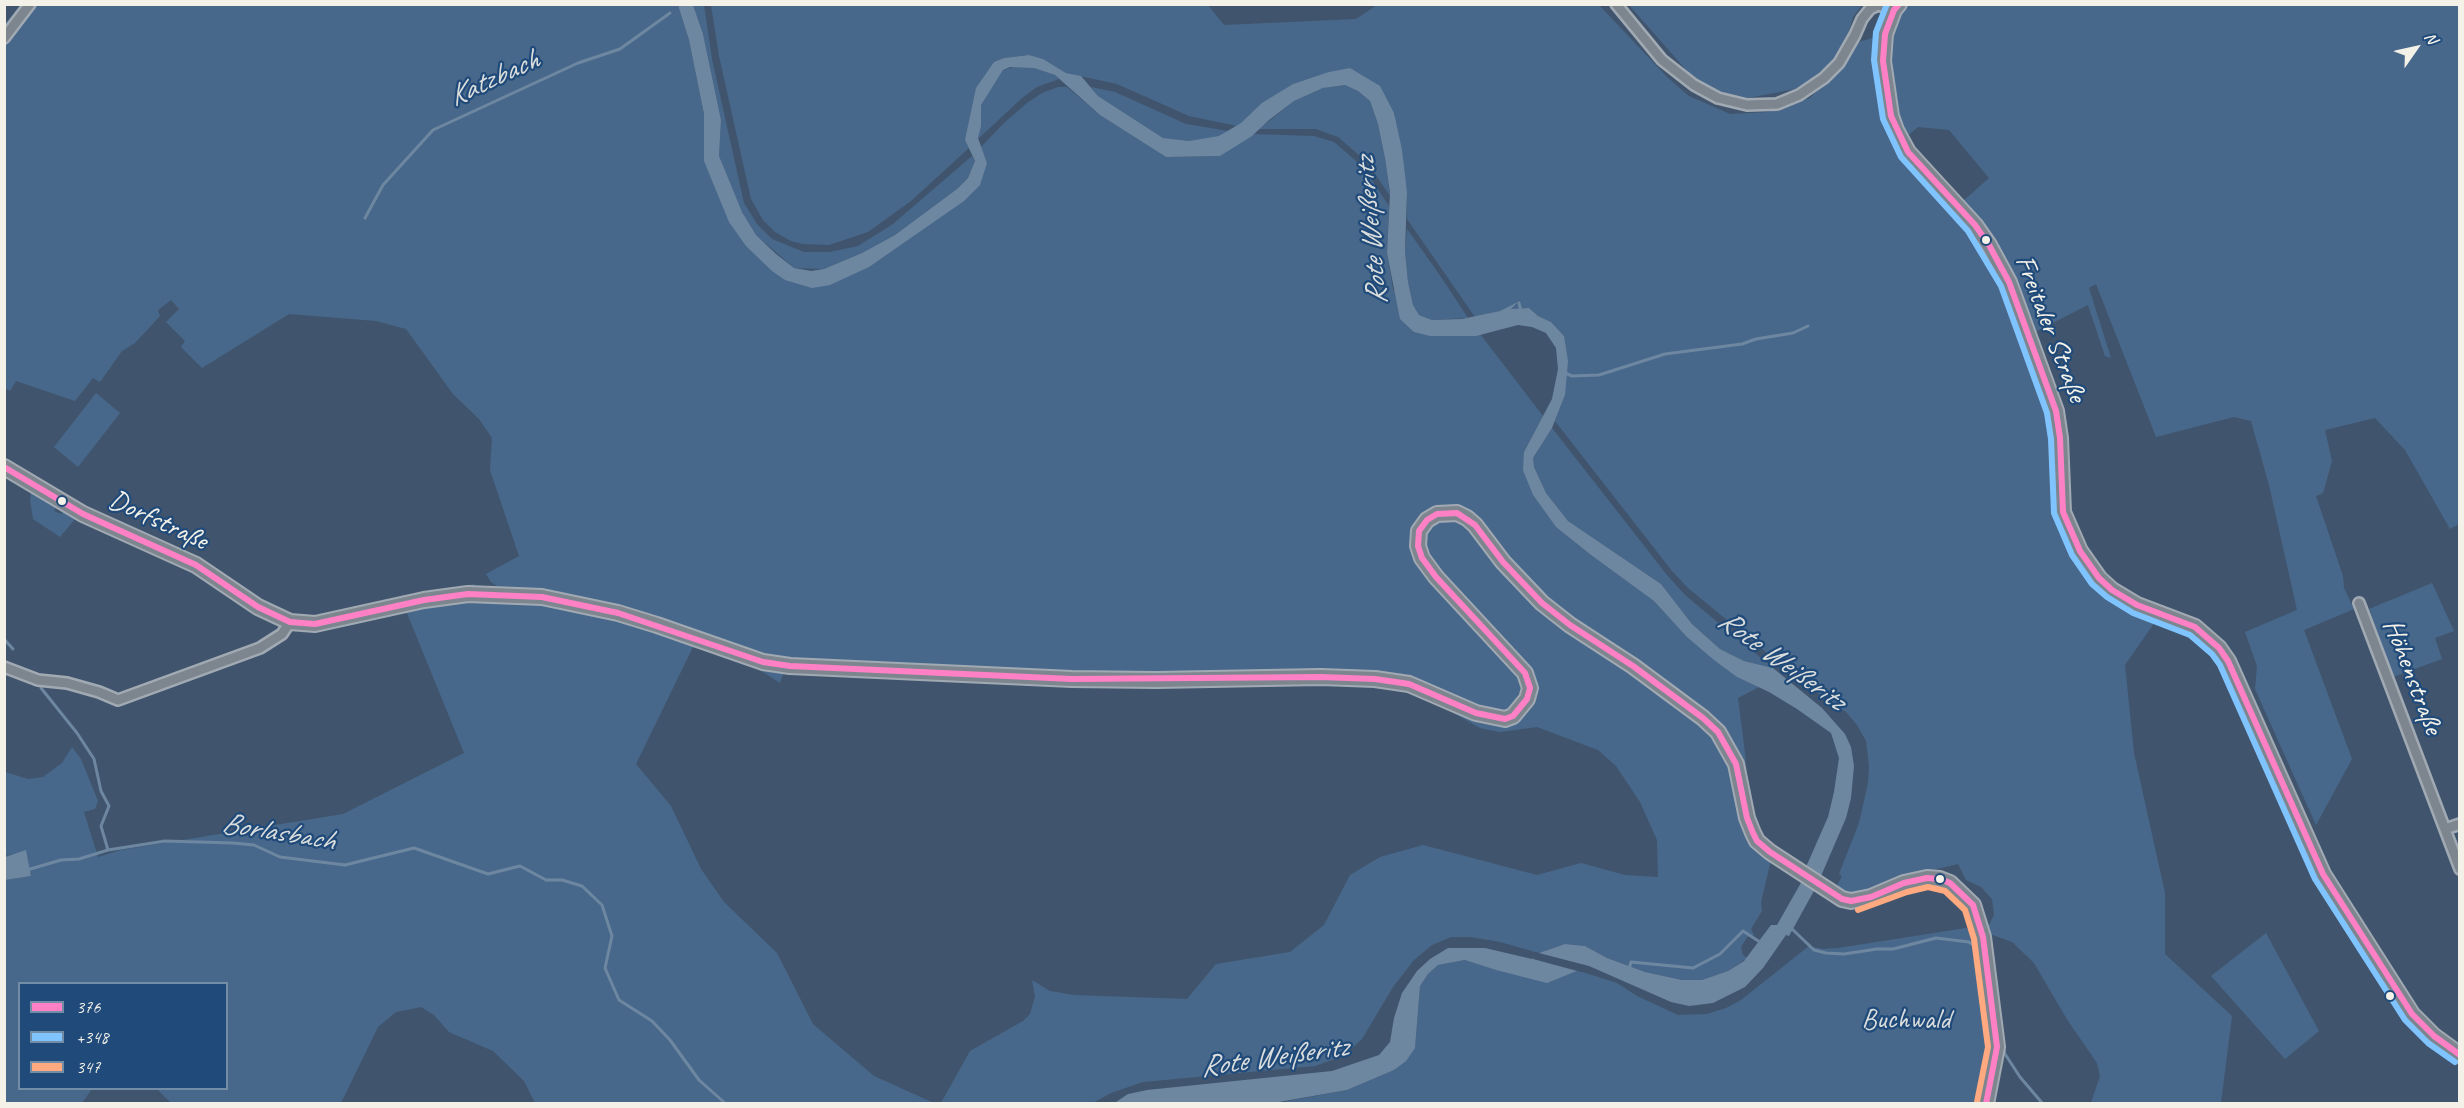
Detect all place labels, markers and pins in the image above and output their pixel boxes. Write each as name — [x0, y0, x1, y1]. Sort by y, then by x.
unlabelled marker — [1980, 234, 1992, 246]
unlabelled marker — [56, 495, 68, 507]
unlabelled marker — [1934, 873, 1946, 885]
unlabelled marker — [2384, 990, 2396, 1002]

